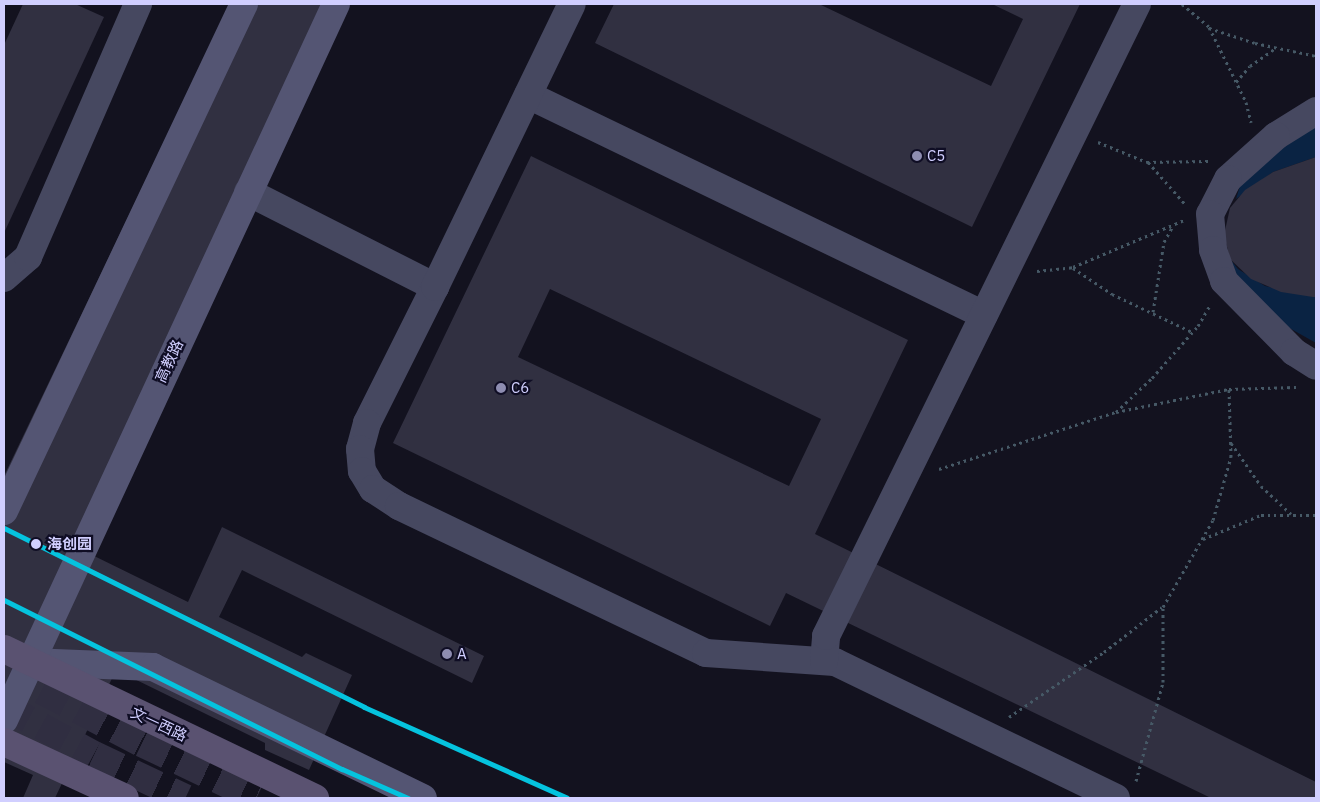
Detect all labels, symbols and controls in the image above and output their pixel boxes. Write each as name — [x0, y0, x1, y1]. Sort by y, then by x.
place label: C5 — [927, 147, 945, 165]
marker: C5 — [911, 150, 923, 162]
street label: 高教路 — [151, 337, 187, 385]
place label: C6 — [511, 379, 529, 397]
marker: C6 — [495, 382, 507, 394]
place label: 海创园 — [47, 535, 92, 553]
marker: 海创园 — [29, 537, 43, 551]
place label: A — [457, 645, 467, 663]
marker: A — [441, 648, 453, 660]
street label: 文一西路 — [128, 703, 190, 745]

